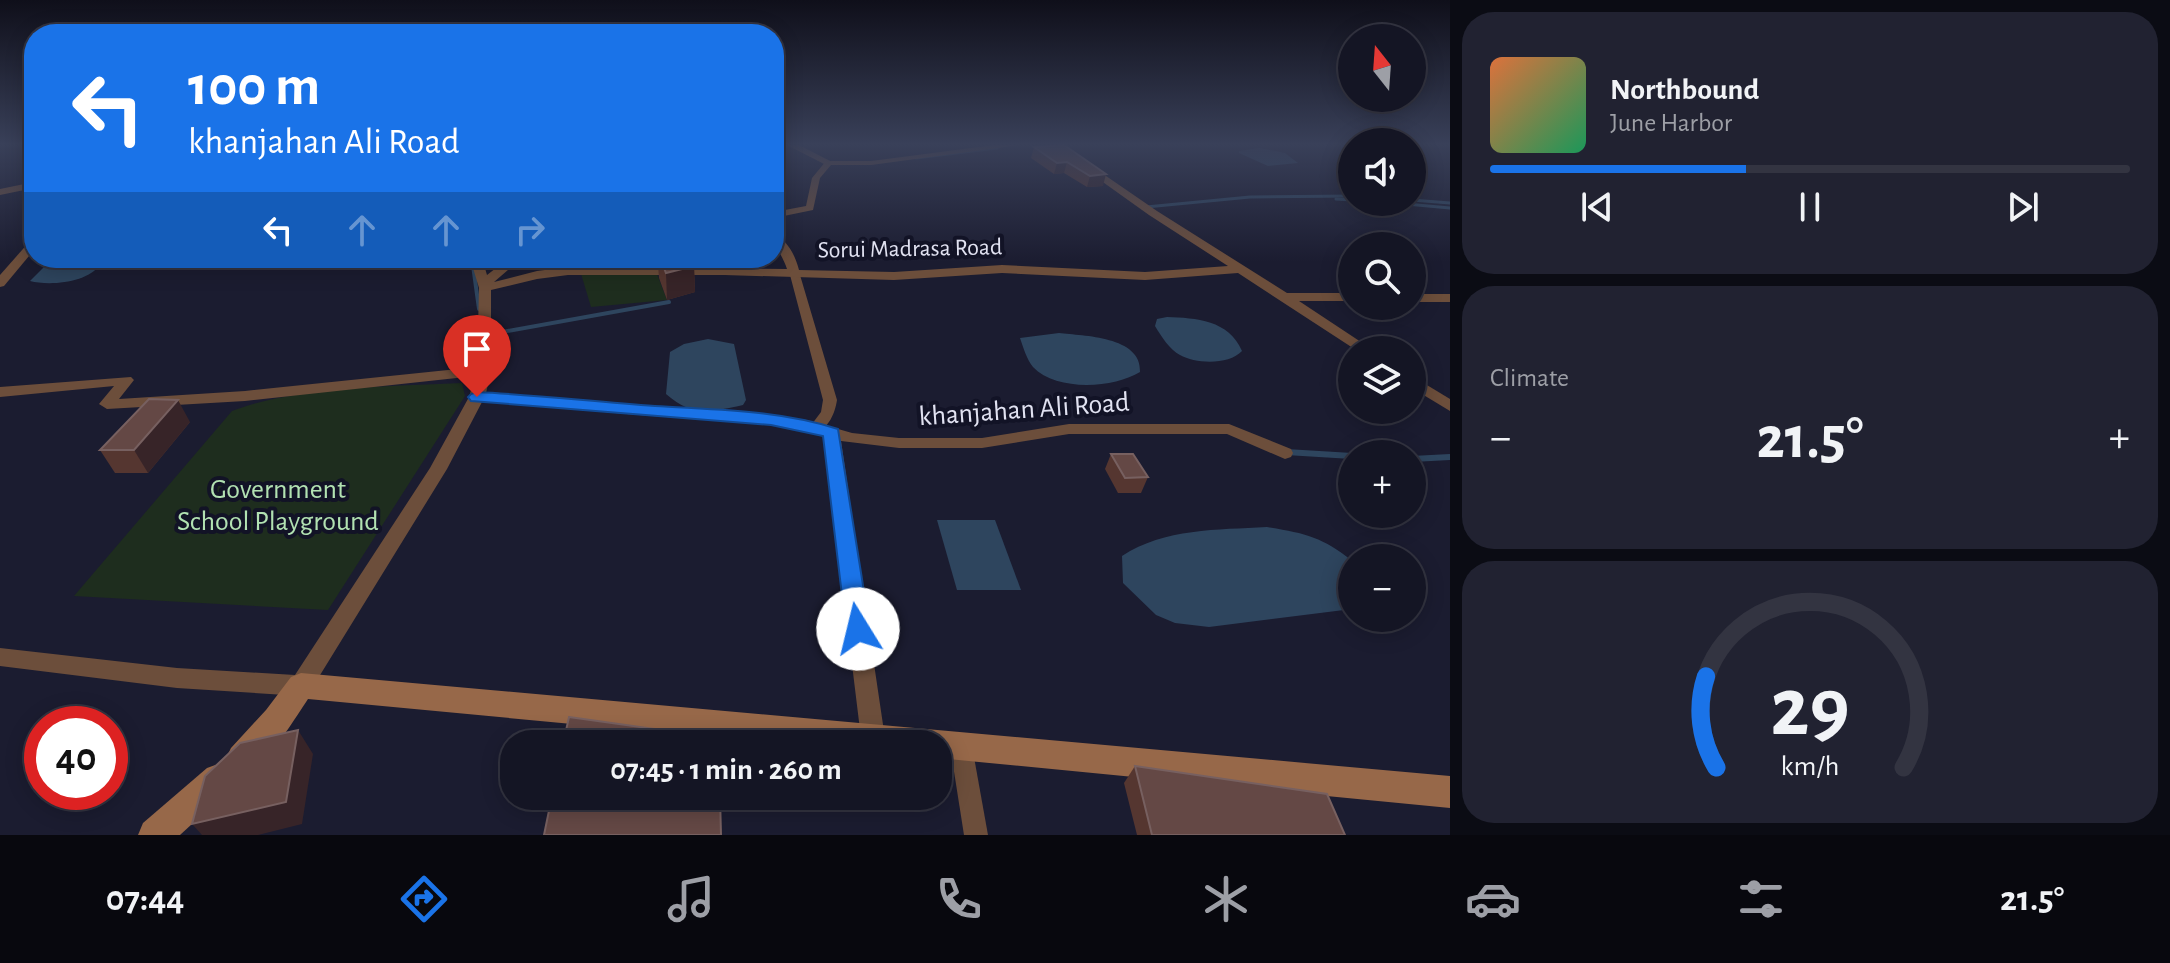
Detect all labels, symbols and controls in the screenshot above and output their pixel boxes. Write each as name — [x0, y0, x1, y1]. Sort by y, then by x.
north arrow — [1338, 24, 1426, 112]
map controls — [1338, 24, 1426, 632]
icon: left — [56, 56, 160, 160]
text: 100 m — [188, 59, 320, 115]
text: Northbound — [1610, 75, 1759, 105]
text: June Harbor — [1610, 110, 1732, 136]
text: khanjahan Ali Road — [188, 124, 460, 160]
button: sound — [1338, 128, 1426, 216]
icon: previous — [1575, 185, 1619, 229]
icon: pause — [1788, 185, 1832, 229]
icon: next — [2001, 185, 2045, 229]
icon: left — [256, 208, 300, 252]
icon: ahead — [340, 208, 384, 252]
icon: ahead — [424, 208, 468, 252]
icon: right — [508, 208, 552, 252]
button: search — [1338, 232, 1426, 320]
street label: Sorui Madrasa Road — [817, 235, 1003, 263]
pin — [443, 315, 511, 397]
icon: arrive — [455, 327, 499, 371]
button: layers — [1338, 336, 1426, 424]
text: Climate — [1490, 365, 1569, 391]
street label: khanjahan Ali Road — [918, 389, 1130, 431]
text: 21.5° — [1756, 409, 1864, 469]
text: − — [1490, 416, 1511, 460]
text: + — [2109, 416, 2130, 460]
button: + — [1338, 440, 1426, 528]
park label: Government School Playground — [177, 476, 379, 536]
button: − — [1338, 544, 1426, 632]
position arrow — [816, 587, 900, 671]
text: 29 — [1770, 666, 1850, 750]
speed limit sign: 40 — [24, 706, 128, 810]
text: km/h — [1781, 752, 1839, 781]
text: 07:45 · 1 min · 260 m — [610, 755, 842, 785]
icon: directions — [396, 871, 452, 927]
icon: music — [663, 871, 719, 927]
icon: phone — [931, 871, 987, 927]
icon: climate — [1198, 871, 1254, 927]
icon: car — [1465, 871, 1521, 927]
icon: filters — [1733, 871, 1789, 927]
text: 07:44 — [106, 881, 184, 917]
text: 21.5° — [2000, 881, 2064, 917]

